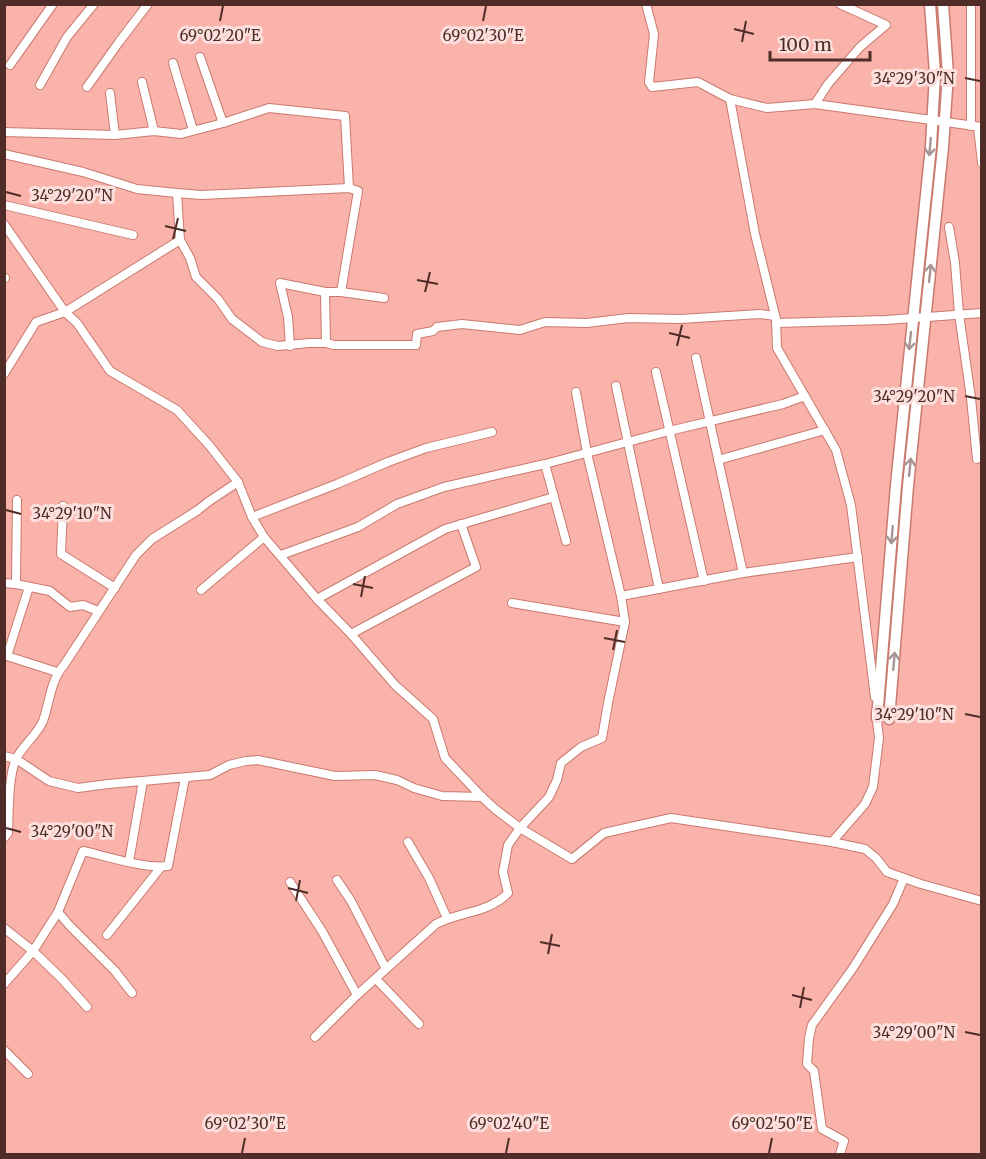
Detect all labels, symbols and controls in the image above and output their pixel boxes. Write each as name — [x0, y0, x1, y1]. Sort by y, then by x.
scale bar — [770, 24, 870, 62]
text: 69°02'20"E — [179, 26, 261, 45]
text: 69°02'30"E — [443, 26, 524, 45]
text: 100 m — [779, 33, 832, 56]
text: 34°29'30"N — [873, 69, 955, 88]
one-way arrow — [925, 136, 936, 156]
text: 34°29'20"N — [31, 186, 113, 205]
one-way arrow — [925, 263, 936, 283]
one-way arrow — [904, 330, 915, 350]
text: 34°29'20"N — [873, 387, 955, 406]
one-way arrow — [905, 457, 916, 477]
text: 34°29'10"N — [33, 504, 112, 523]
one-way arrow — [886, 524, 897, 544]
one-way arrow — [889, 652, 900, 671]
text: 34°29'10"N — [875, 705, 954, 724]
text: 34°29'00"N — [31, 822, 114, 841]
text: 34°29'00"N — [873, 1023, 956, 1042]
text: 69°02'30"E — [205, 1114, 286, 1133]
text: 69°02'40"E — [469, 1114, 550, 1133]
text: 69°02'50"E — [732, 1114, 813, 1133]

